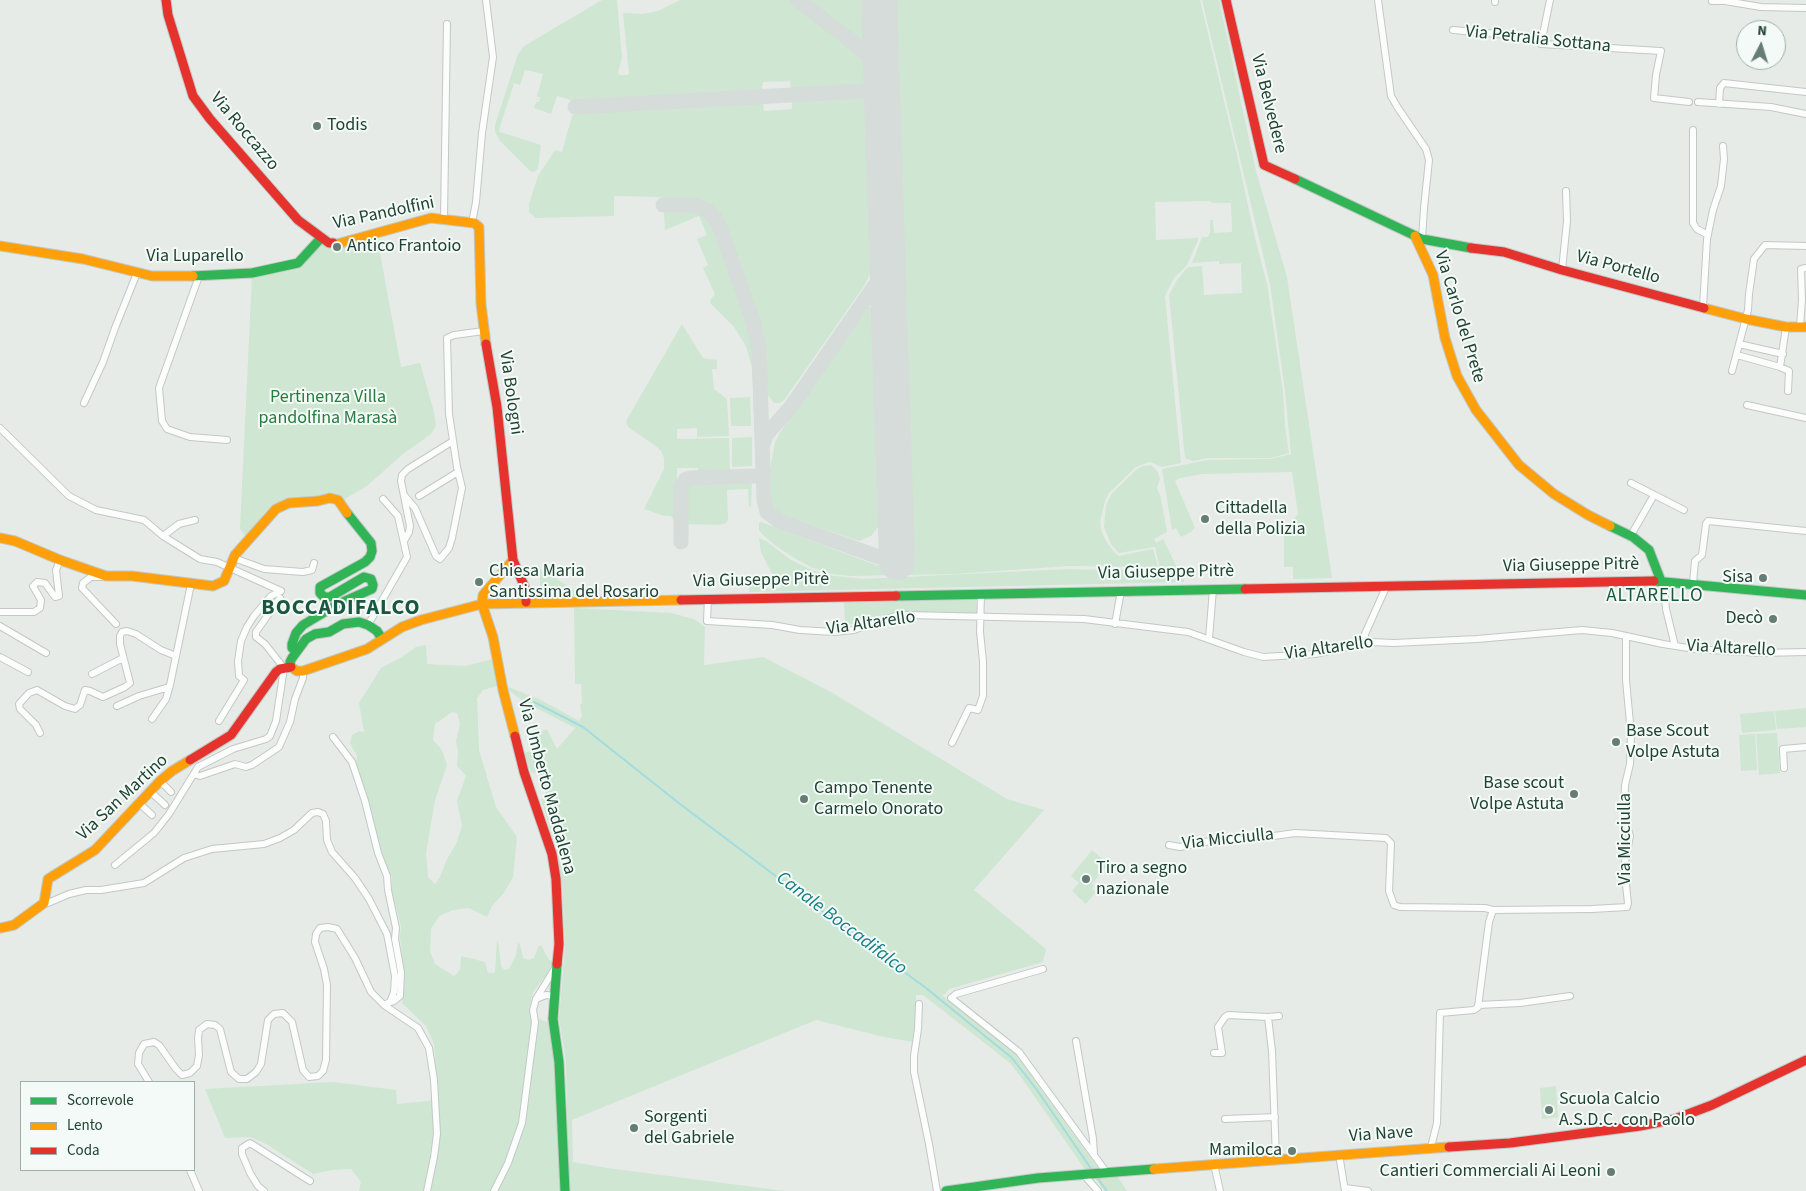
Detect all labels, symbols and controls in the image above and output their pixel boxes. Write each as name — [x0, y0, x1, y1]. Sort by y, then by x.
north arrow — [1736, 20, 1786, 70]
text: N — [1757, 21, 1768, 41]
street label: Via Petralia Sottana — [1464, 22, 1612, 58]
street label: Via Belvedere — [1245, 52, 1291, 156]
street label: Via Roccazzo — [205, 88, 283, 176]
place label: Todis — [327, 115, 367, 137]
marker: Todis — [311, 120, 323, 132]
street label: Via Pandolfini — [331, 193, 437, 235]
place label: Antico Frantoio — [347, 236, 461, 258]
marker: Antico Frantoio — [331, 241, 343, 253]
street label: Via Luparello — [146, 246, 244, 268]
street label: Via Portello — [1574, 246, 1662, 290]
street label: Via Carlo del Prete — [1429, 248, 1489, 386]
street label: Via Bologni — [493, 350, 527, 436]
park label: Pertinenza Villa pandolfina Marasà — [259, 387, 397, 429]
place label: Cittadella della Polizia — [1215, 498, 1305, 540]
marker: Cittadella della Polizia — [1199, 513, 1211, 525]
street label: Via Giuseppe Pitrè — [1503, 554, 1639, 578]
place label: Chiesa Maria Santissima del Rosario — [489, 561, 659, 604]
street label: Via Giuseppe Pitrè — [1098, 561, 1234, 585]
place label: Sisa — [1722, 567, 1753, 589]
street label: Via Giuseppe Pitrè — [693, 569, 829, 593]
marker: Sisa — [1757, 572, 1769, 584]
marker: Chiesa Maria Santissima del Rosario — [473, 576, 485, 588]
district label: ALTARELLO — [1605, 586, 1705, 608]
district label: BOCCADIFALCO — [260, 596, 422, 622]
street label: Via Altarello — [825, 607, 917, 641]
place label: Decò — [1725, 608, 1763, 630]
marker: Decò — [1767, 613, 1779, 625]
street label: Via Altarello — [1283, 632, 1375, 666]
street label: Via Altarello — [1686, 636, 1776, 662]
street label: Via Umberto Maddalena — [512, 697, 580, 877]
place label: Base Scout Volpe Astuta — [1626, 721, 1720, 764]
marker: Base Scout Volpe Astuta — [1610, 736, 1622, 748]
street label: Via San Martino — [73, 750, 173, 846]
place label: Base scout Volpe Astuta — [1470, 773, 1564, 816]
place label: Campo Tenente Carmelo Onorato — [814, 778, 943, 821]
marker: Base scout Volpe Astuta — [1568, 788, 1580, 800]
marker: Campo Tenente Carmelo Onorato — [798, 793, 810, 805]
street label: Via Micciulla — [1615, 793, 1637, 885]
street label: Via Micciulla — [1181, 824, 1275, 856]
place label: Tiro a segno nazionale — [1096, 858, 1187, 901]
water label: Canale Boccadifalco — [771, 867, 911, 981]
marker: Tiro a segno nazionale — [1080, 873, 1092, 885]
legend — [20, 1081, 195, 1171]
place label: Scuola Calcio A.S.D.C. con Paolo — [1559, 1089, 1695, 1132]
text: Scorrevole — [67, 1090, 134, 1111]
marker: Scuola Calcio A.S.D.C. con Paolo — [1543, 1104, 1555, 1116]
place label: Sorgenti del Gabriele — [644, 1107, 734, 1150]
text: Lento — [67, 1115, 103, 1136]
marker: Sorgenti del Gabriele — [628, 1122, 640, 1134]
street label: Via Nave — [1348, 1122, 1414, 1148]
text: Coda — [67, 1140, 100, 1161]
place label: Mamiloca — [1209, 1140, 1282, 1162]
marker: Mamiloca — [1286, 1145, 1298, 1157]
place label: Cantieri Commerciali Ai Leoni — [1380, 1161, 1601, 1183]
marker: Cantieri Commerciali Ai Leoni — [1605, 1166, 1617, 1178]

